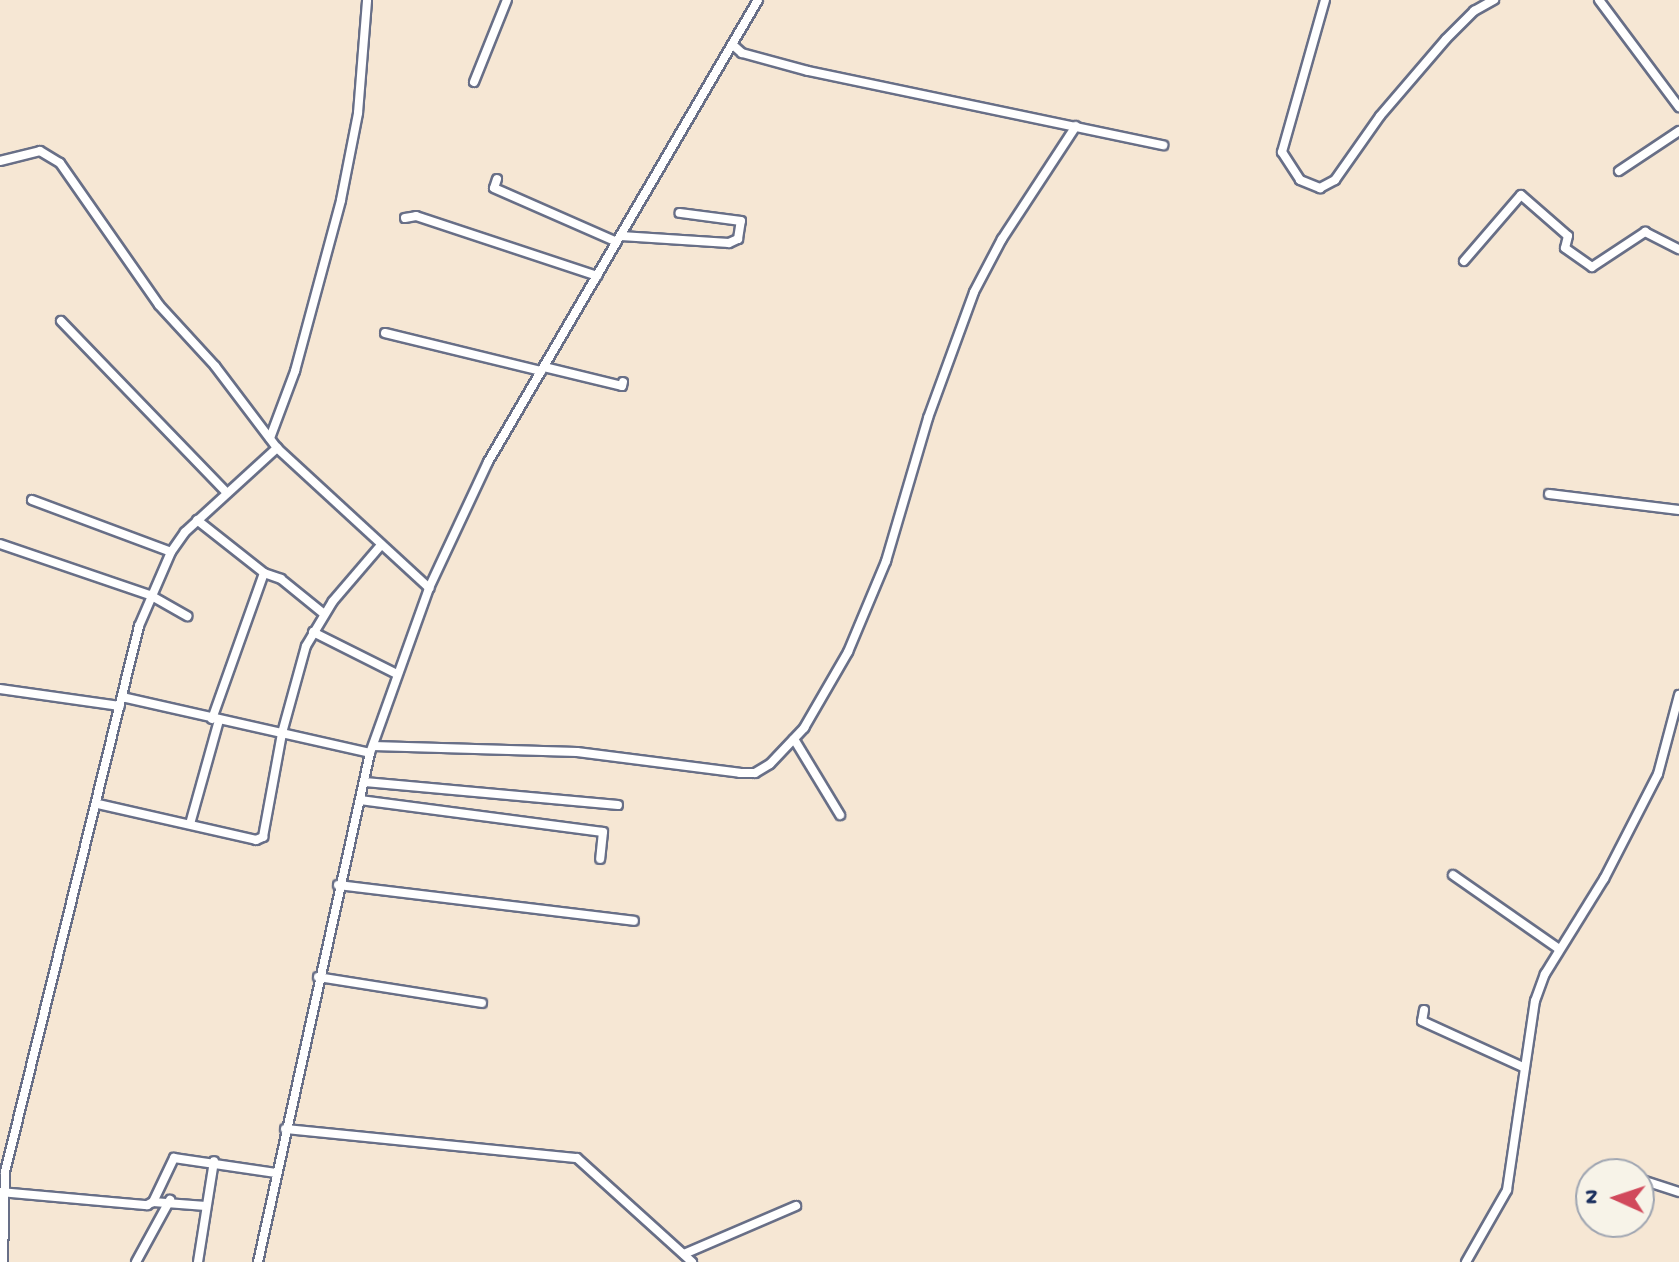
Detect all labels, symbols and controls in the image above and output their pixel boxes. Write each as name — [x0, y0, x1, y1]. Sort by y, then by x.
north arrow — [1575, 1158, 1655, 1238]
text: N — [1580, 1189, 1606, 1205]

